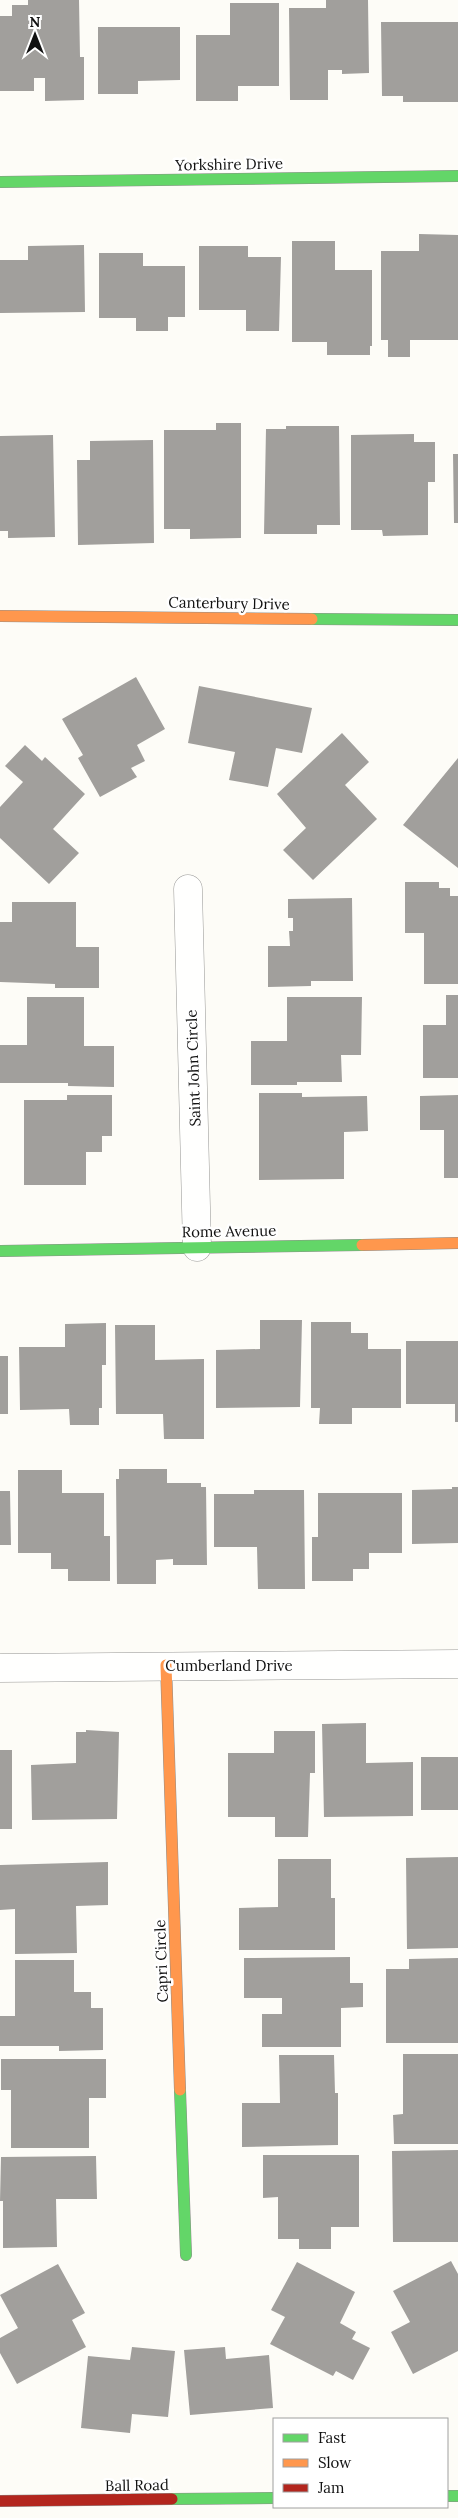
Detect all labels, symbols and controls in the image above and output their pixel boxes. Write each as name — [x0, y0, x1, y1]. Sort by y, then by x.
north arrow — [10, 10, 60, 60]
text: N — [30, 13, 41, 31]
street label: Yorkshire Drive — [174, 154, 283, 174]
street label: Canterbury Drive — [168, 592, 290, 614]
street label: Saint John Circle — [181, 1009, 205, 1127]
street label: Rome Avenue — [182, 1221, 276, 1241]
street label: Cumberland Drive — [165, 1656, 293, 1675]
street label: Capri Circle — [150, 1919, 172, 2003]
legend — [273, 2418, 448, 2508]
text: Fast — [318, 2428, 346, 2447]
text: Slow — [318, 2453, 351, 2472]
street label: Ball Road — [105, 2475, 169, 2495]
text: Jam — [317, 2478, 345, 2497]

